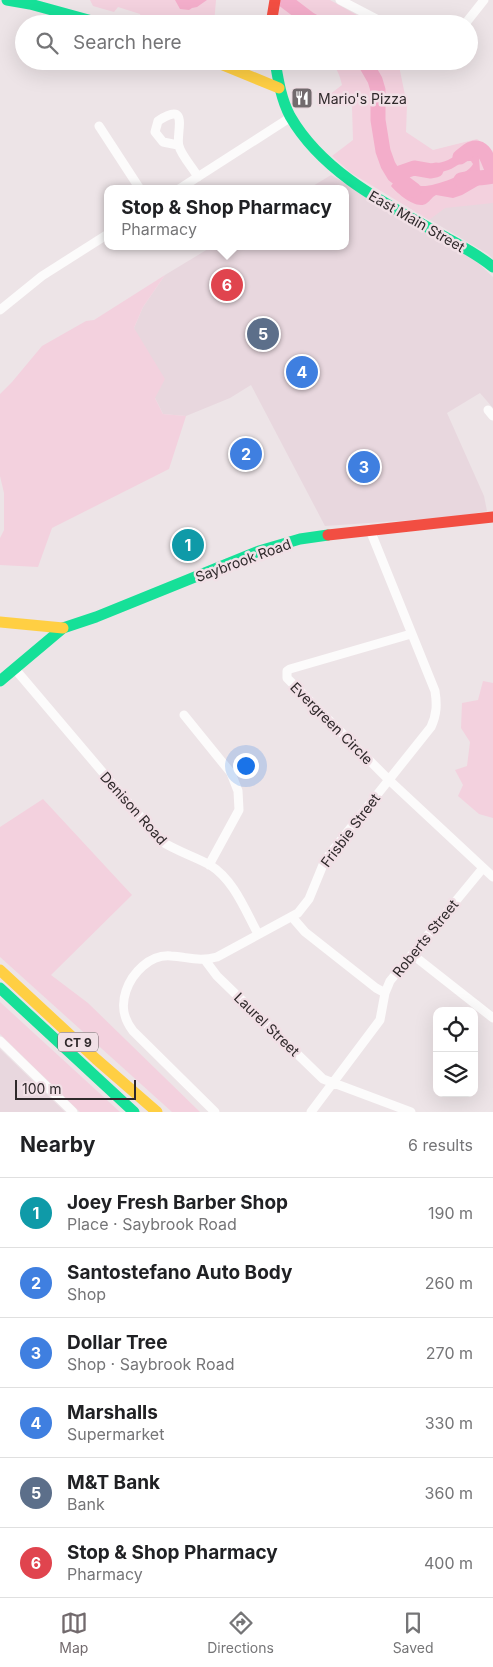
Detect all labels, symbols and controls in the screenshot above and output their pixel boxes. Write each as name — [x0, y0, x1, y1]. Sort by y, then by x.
search box — [15, 15, 478, 70]
icon: search — [33, 29, 61, 57]
text: Search here — [73, 31, 182, 54]
restaurant icon: Mario's Pizza — [290, 86, 314, 110]
place label: Mario's Pizza — [318, 90, 407, 107]
popup — [104, 185, 349, 250]
street label: East Main Street — [366, 187, 468, 256]
text: Stop & Shop Pharmacy — [121, 196, 332, 219]
text: Pharmacy — [121, 219, 197, 239]
pin: 6 — [211, 266, 243, 304]
pin: 5 — [247, 315, 279, 353]
pin: 4 — [286, 353, 318, 391]
pin: 2 — [230, 435, 262, 473]
pin: 3 — [348, 448, 380, 486]
pin: 1 — [172, 526, 204, 564]
street label: Saybrook Road — [193, 535, 293, 585]
street label: Evergreen Circle — [287, 678, 377, 768]
your location — [233, 753, 259, 779]
street label: Denison Road — [97, 768, 171, 848]
street label: Frisbie Street — [317, 790, 383, 870]
street label: Roberts Street — [389, 896, 462, 980]
street label: Laurel Street — [231, 989, 303, 1060]
map controls — [433, 1007, 478, 1097]
button: locate — [433, 1007, 478, 1052]
road number: CT 9 — [58, 1032, 98, 1052]
button: layers — [433, 1052, 478, 1097]
scale bar — [15, 1077, 136, 1100]
text: 100 m — [22, 1080, 62, 1097]
text: Nearby — [20, 1132, 95, 1157]
text: 6 results — [408, 1135, 473, 1155]
text: Joey Fresh Barber Shop — [67, 1191, 288, 1214]
text: 1 — [33, 1203, 39, 1223]
text: 190 m — [428, 1203, 473, 1223]
text: Place · Saybrook Road — [67, 1214, 237, 1234]
text: Santostefano Auto Body — [67, 1261, 292, 1284]
text: 2 — [31, 1273, 41, 1293]
text: 260 m — [425, 1273, 473, 1293]
text: Shop — [67, 1284, 106, 1304]
text: Dollar Tree — [67, 1331, 167, 1354]
text: 3 — [31, 1343, 41, 1363]
text: 270 m — [426, 1343, 473, 1363]
text: Shop · Saybrook Road — [67, 1354, 234, 1374]
text: Marshalls — [67, 1401, 158, 1424]
text: 4 — [31, 1413, 41, 1433]
text: 330 m — [425, 1413, 473, 1433]
text: Supermarket — [67, 1424, 164, 1444]
text: M&T Bank — [67, 1471, 160, 1494]
text: 5 — [31, 1483, 41, 1503]
text: 360 m — [425, 1483, 473, 1503]
text: Bank — [67, 1494, 105, 1514]
text: Stop & Shop Pharmacy — [67, 1541, 278, 1564]
text: 6 — [31, 1553, 41, 1573]
text: 400 m — [424, 1553, 473, 1573]
text: Pharmacy — [67, 1564, 143, 1584]
tab: Map — [59, 1609, 88, 1656]
tab: Directions — [207, 1609, 274, 1656]
tab: Saved — [393, 1609, 434, 1656]

